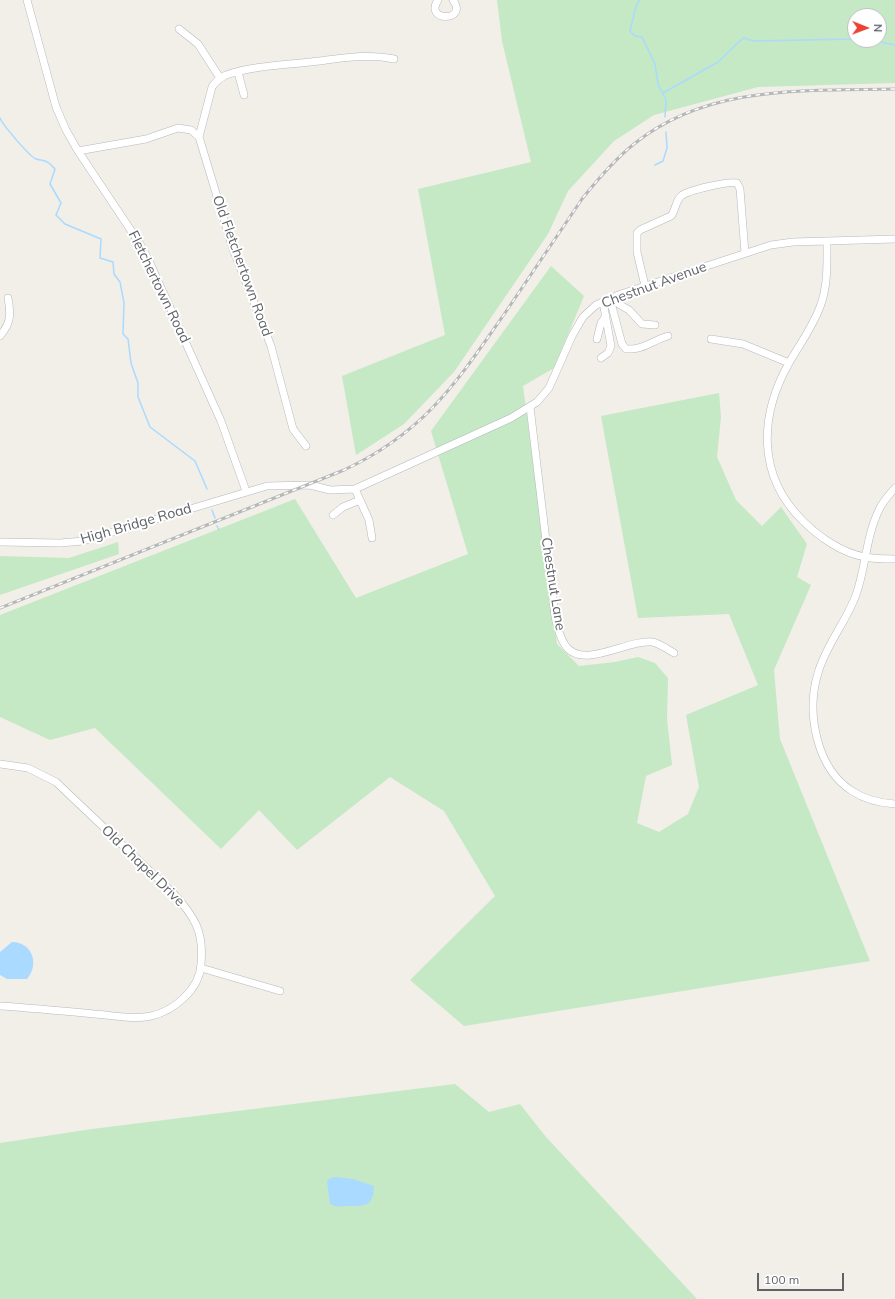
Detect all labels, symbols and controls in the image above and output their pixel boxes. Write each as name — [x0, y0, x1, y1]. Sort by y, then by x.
north arrow — [847, 8, 887, 48]
text: N — [871, 24, 885, 32]
street label: Old Fletchertown Road — [209, 193, 275, 339]
street label: Fletchertown Road — [125, 228, 193, 346]
street label: Chestnut Avenue — [599, 258, 709, 312]
street label: High Bridge Road — [79, 500, 193, 548]
street label: Chestnut Lane — [537, 536, 569, 632]
street label: Old Chapel Drive — [98, 822, 188, 910]
scale bar — [759, 1265, 846, 1291]
text: 100 m — [764, 1272, 799, 1287]

